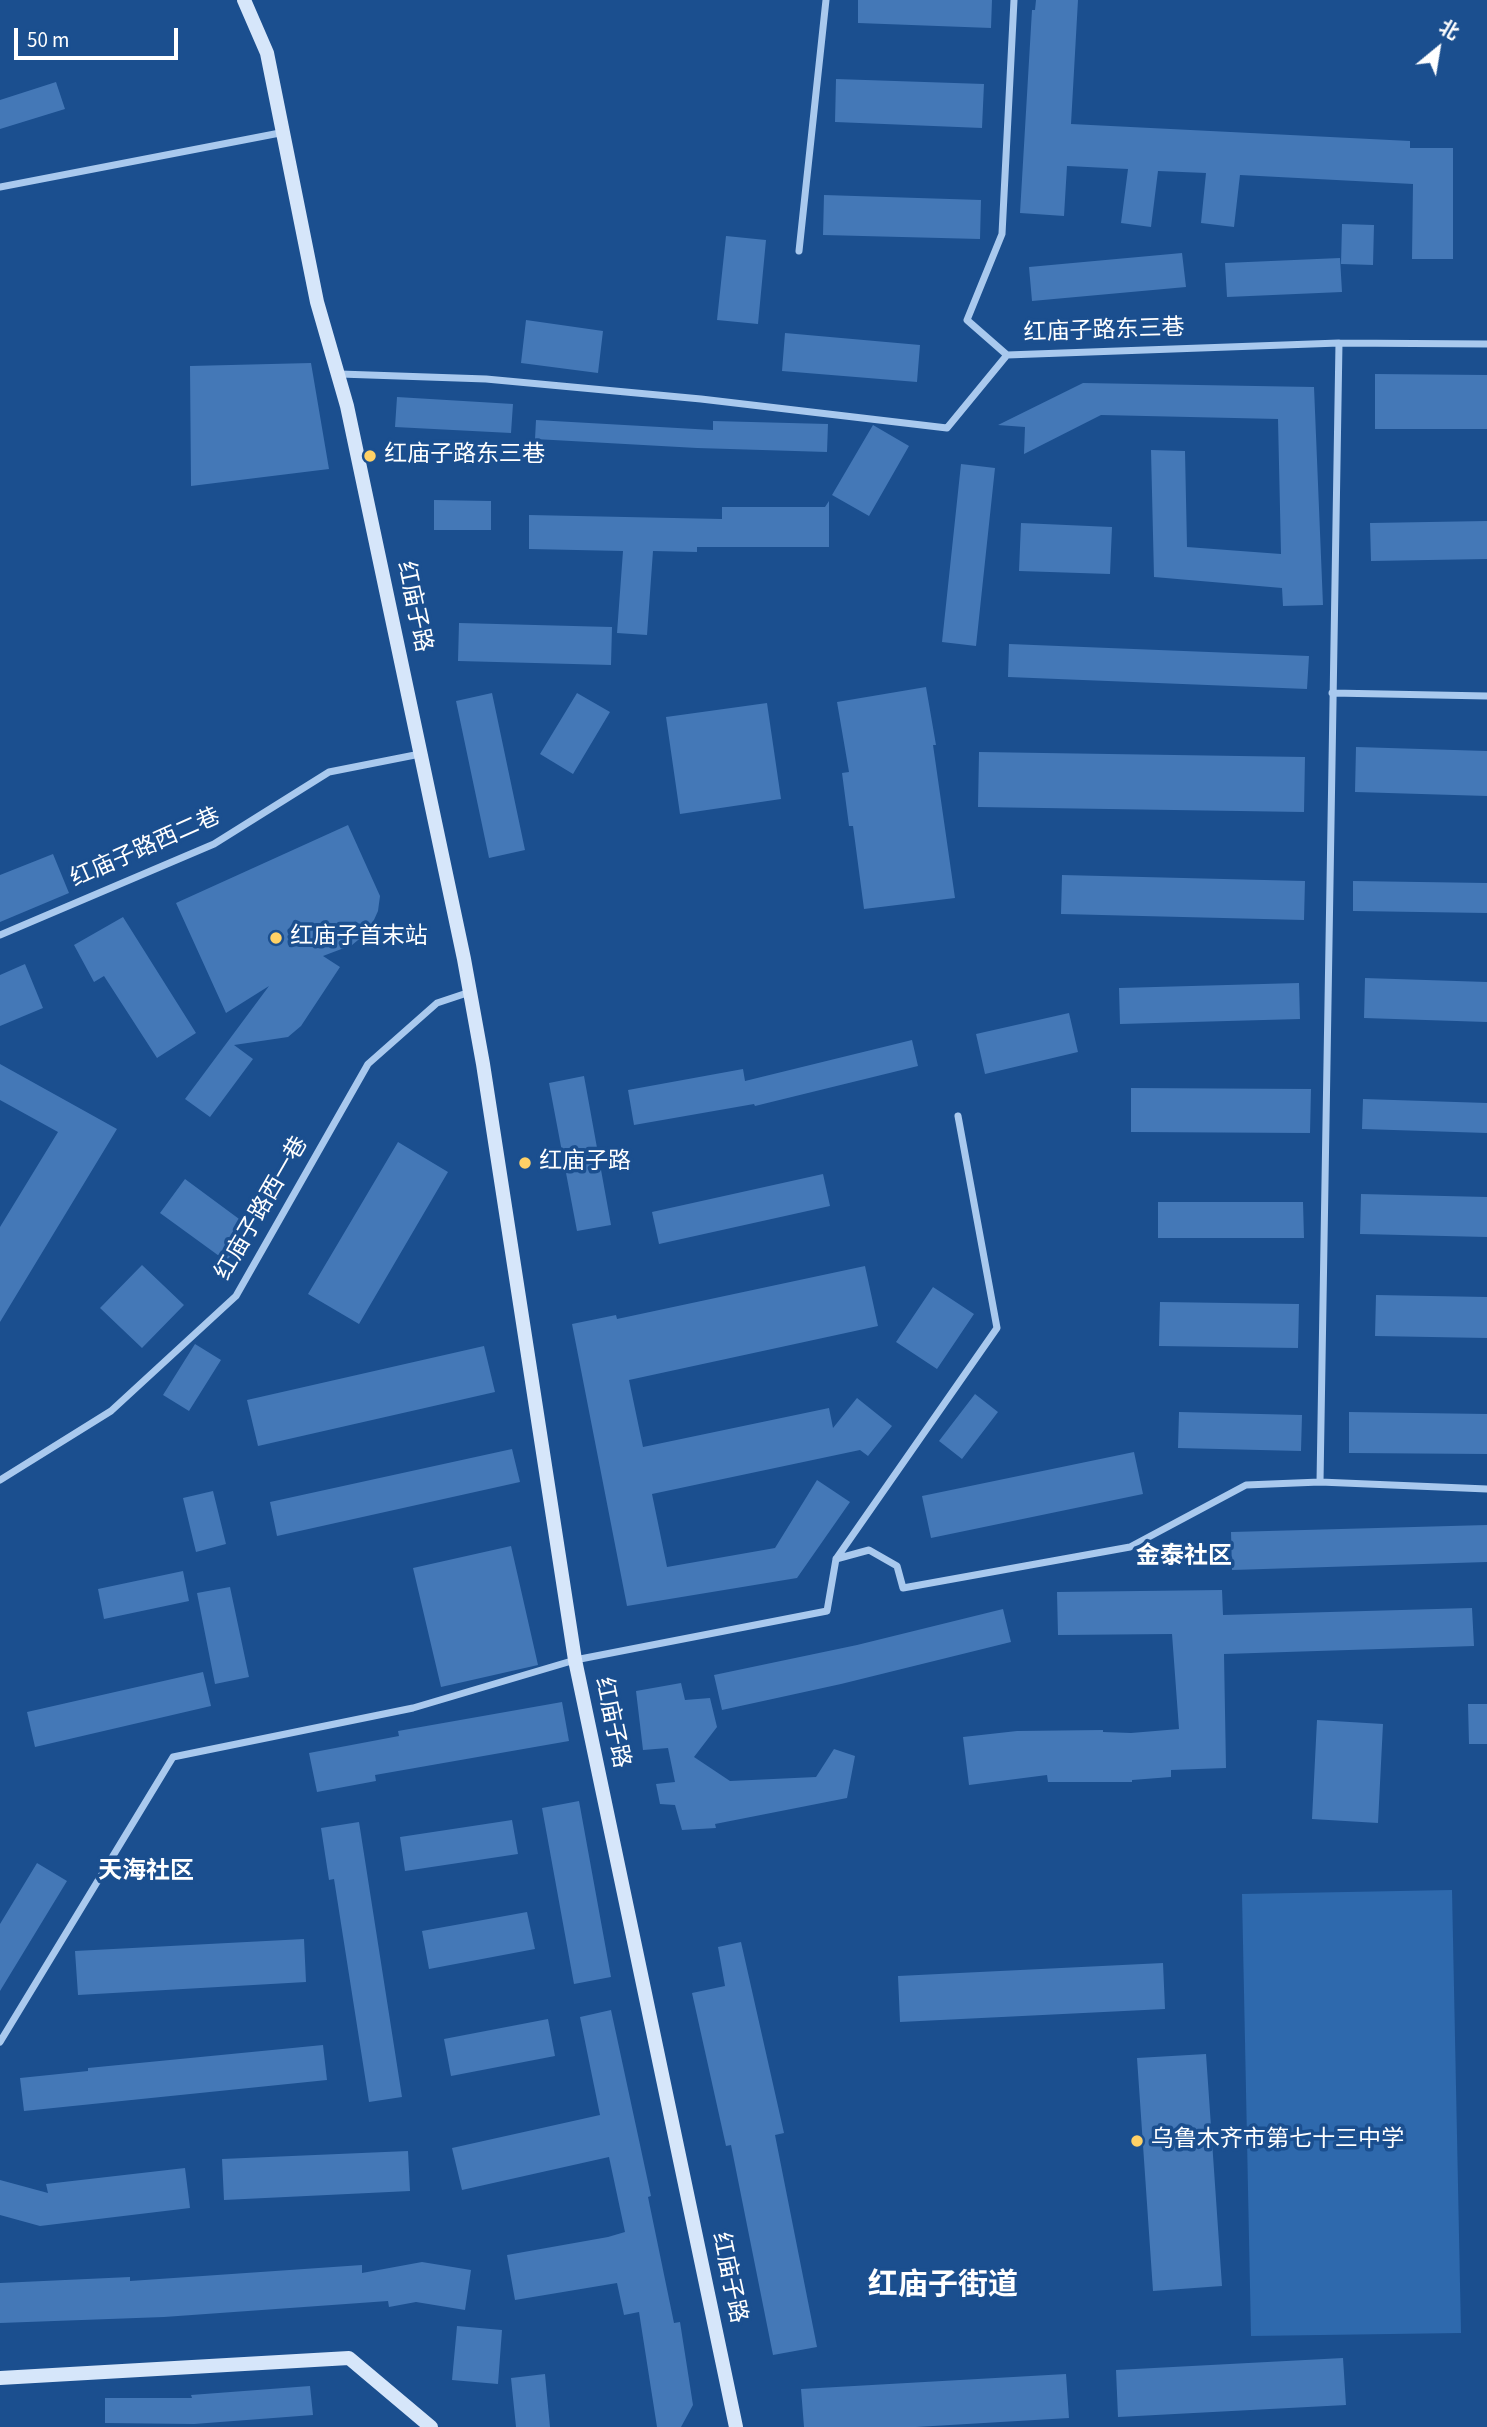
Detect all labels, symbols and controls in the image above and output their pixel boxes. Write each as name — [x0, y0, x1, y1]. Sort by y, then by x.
scale bar — [18, 14, 182, 58]
north arrow — [1403, 14, 1473, 84]
text: 北 — [1434, 14, 1464, 47]
text: 50 m — [27, 25, 69, 55]
street label: 红庙子路东三巷 — [1023, 315, 1185, 349]
place label: 红庙子路东三巷 — [384, 442, 545, 470]
marker: 红庙子路东三巷 — [362, 448, 378, 464]
street label: 红庙子路 — [390, 559, 436, 655]
street label: 红庙子路西二巷 — [67, 804, 225, 894]
place label: 红庙子首末站 — [290, 924, 428, 952]
marker: 红庙子首末站 — [268, 930, 284, 946]
street label: 红庙子路西一巷 — [211, 1132, 315, 1286]
place label: 红庙子路 — [539, 1149, 631, 1177]
marker: 红庙子路 — [517, 1155, 533, 1171]
district label: 金泰社区 — [1136, 1544, 1232, 1572]
street label: 红庙子路 — [588, 1675, 634, 1771]
district label: 天海社区 — [98, 1859, 194, 1887]
place label: 乌鲁木齐市第七十三中学 — [1151, 2127, 1404, 2155]
marker: 乌鲁木齐市第七十三中学 — [1129, 2133, 1145, 2149]
street label: 红庙子路 — [705, 2230, 751, 2326]
district label: 红庙子街道 — [868, 2269, 1018, 2305]

